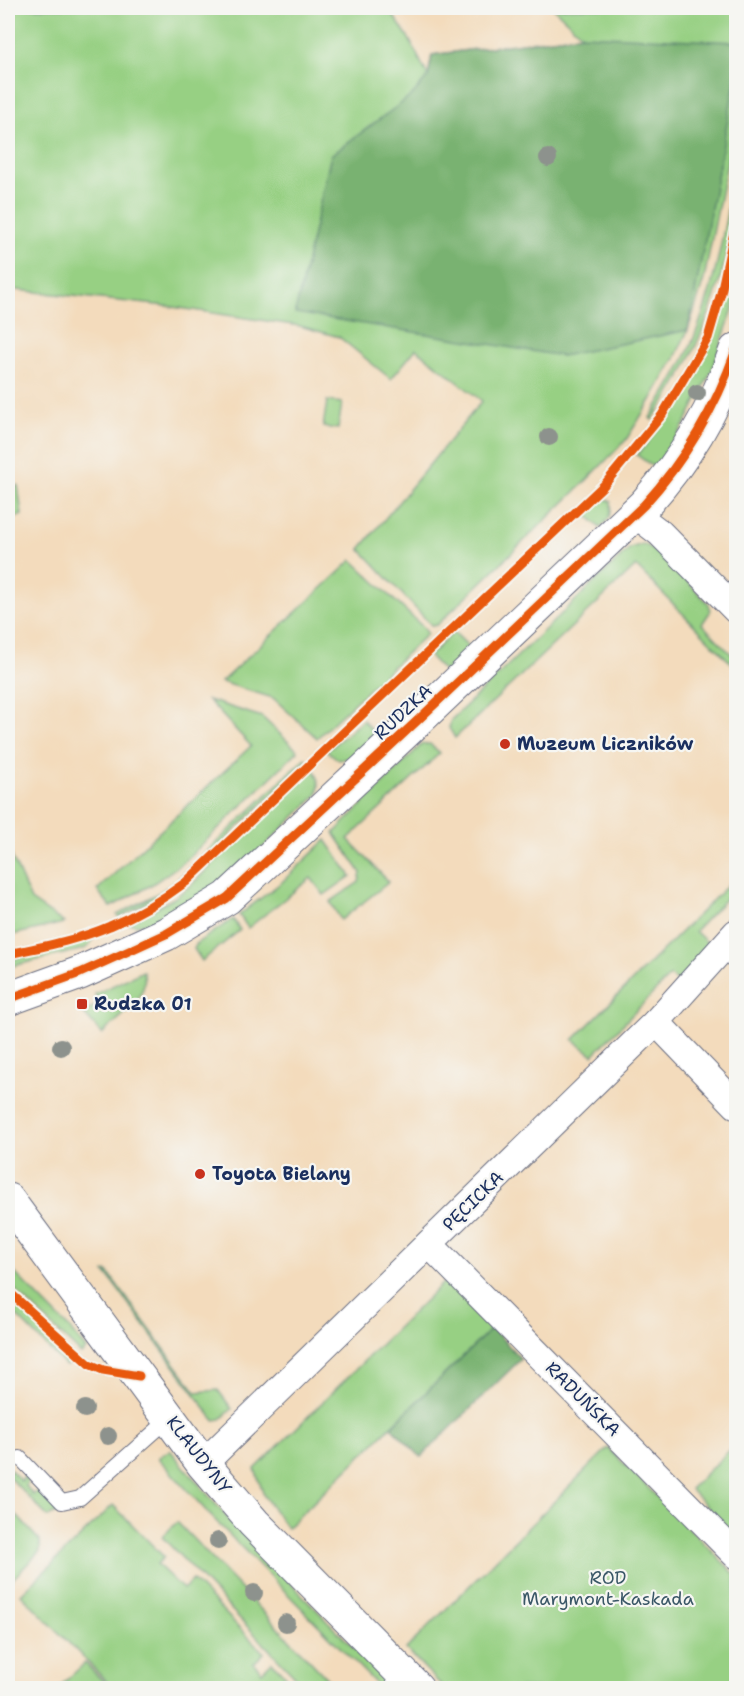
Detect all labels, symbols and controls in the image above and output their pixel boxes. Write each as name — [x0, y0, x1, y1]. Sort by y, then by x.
street label: RUDZKA — [369, 679, 437, 745]
place label: Muzeum Liczników — [517, 732, 694, 756]
marker: Muzeum Liczników — [498, 737, 512, 751]
place label: Rudzka 01 — [94, 992, 192, 1016]
marker: Rudzka 01 — [75, 997, 89, 1011]
place label: Toyota Bielany — [212, 1162, 351, 1186]
street label: PĘCICKA — [437, 1166, 509, 1236]
marker: Toyota Bielany — [193, 1167, 207, 1181]
street label: RADUŃSKA — [540, 1356, 626, 1442]
street label: KLAUDYNY — [161, 1411, 237, 1499]
park label: ROD Marymont-Kaskada — [522, 1566, 694, 1611]

